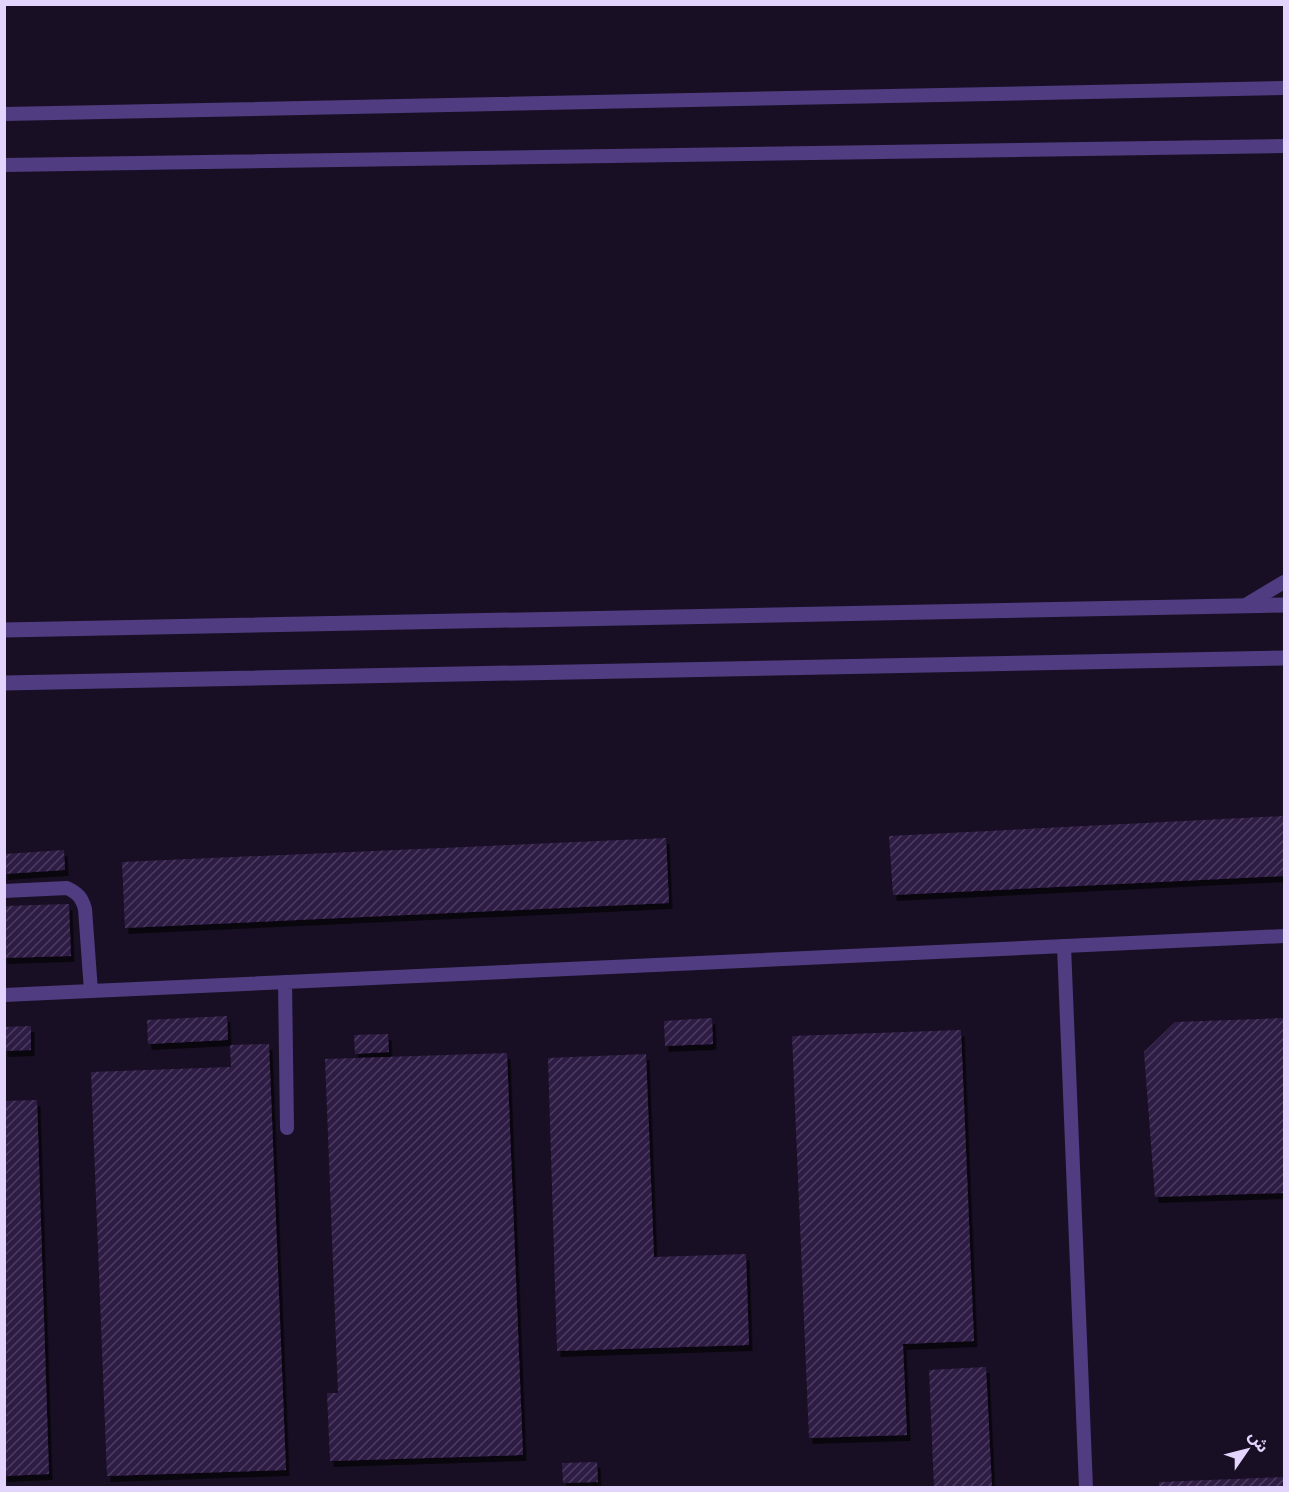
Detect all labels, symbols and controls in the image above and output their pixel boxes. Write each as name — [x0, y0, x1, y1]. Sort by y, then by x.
north arrow — [1217, 1420, 1277, 1480]
text: ش — [1245, 1427, 1273, 1456]

